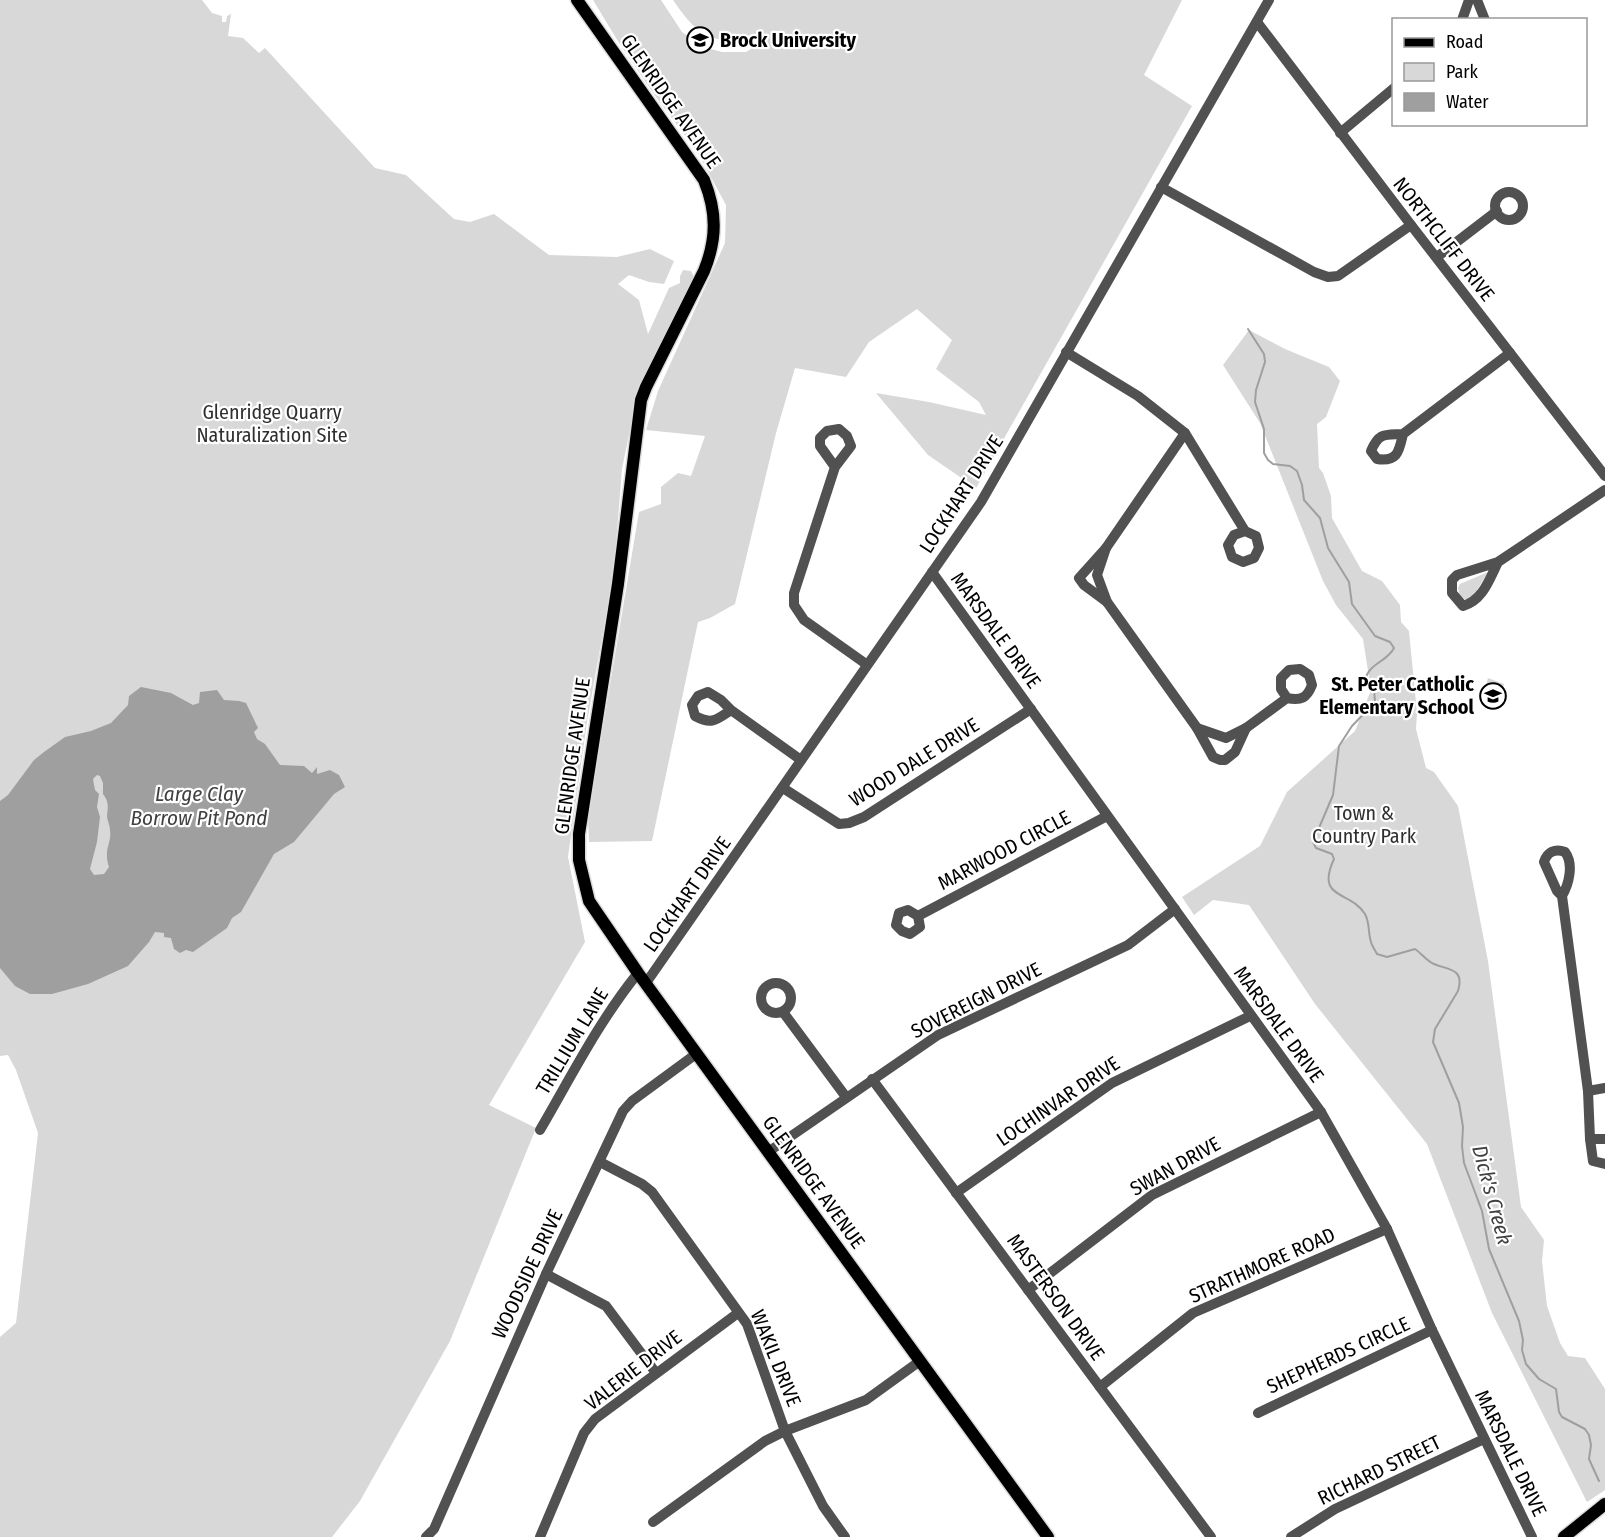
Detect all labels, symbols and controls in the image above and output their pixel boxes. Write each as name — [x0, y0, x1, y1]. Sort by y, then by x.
legend — [1392, 18, 1587, 126]
school or university icon: Brock University — [685, 25, 715, 55]
place label: Brock University — [720, 28, 856, 52]
street label: GLENRIDGE AVENUE — [616, 29, 726, 173]
text: Road — [1446, 31, 1483, 53]
text: Park — [1446, 61, 1479, 83]
text: Water — [1446, 91, 1489, 113]
street label: NORTHCLIFF DRIVE — [1388, 172, 1500, 306]
park label: Glenridge Quarry Naturalization Site — [196, 400, 348, 447]
street label: LOCKHART DRIVE — [914, 431, 1008, 557]
street label: MARSDALE DRIVE — [946, 567, 1046, 693]
place label: St. Peter Catholic Elementary School — [1319, 672, 1475, 719]
street label: GLENRIDGE AVENUE — [549, 676, 595, 836]
school or university icon: St. Peter Catholic Elementary School — [1478, 681, 1508, 711]
street label: WOOD DALE DRIVE — [845, 712, 983, 812]
water label: Large Clay Borrow Pit Pond — [131, 781, 267, 831]
park label: Town & Country Park — [1312, 801, 1417, 848]
street label: MARWOOD CIRCLE — [934, 805, 1074, 895]
street label: LOCKHART DRIVE — [638, 832, 736, 956]
street label: SOVEREIGN DRIVE — [907, 957, 1045, 1043]
street label: MARSDALE DRIVE — [1229, 961, 1329, 1087]
street label: TRILLIUM LANE — [531, 983, 613, 1099]
street label: LOCHINVAR DRIVE — [992, 1051, 1124, 1151]
street label: GLENRIDGE AVENUE — [758, 1111, 870, 1253]
street label: SWAN DRIVE — [1126, 1131, 1224, 1201]
water label: Dick's Creek — [1466, 1142, 1518, 1248]
street label: WOODSIDE DRIVE — [487, 1206, 567, 1342]
street label: STRATHMORE ROAD — [1185, 1222, 1339, 1308]
street label: MASTERSON DRIVE — [1002, 1229, 1110, 1365]
street label: WAKIL DRIVE — [746, 1306, 806, 1410]
street label: SHEPHERDS CIRCLE — [1263, 1311, 1413, 1399]
street label: VALERIE DRIVE — [580, 1325, 686, 1415]
street label: MARSDALE DRIVE — [1470, 1386, 1552, 1520]
street label: RICHARD STREET — [1314, 1430, 1445, 1510]

